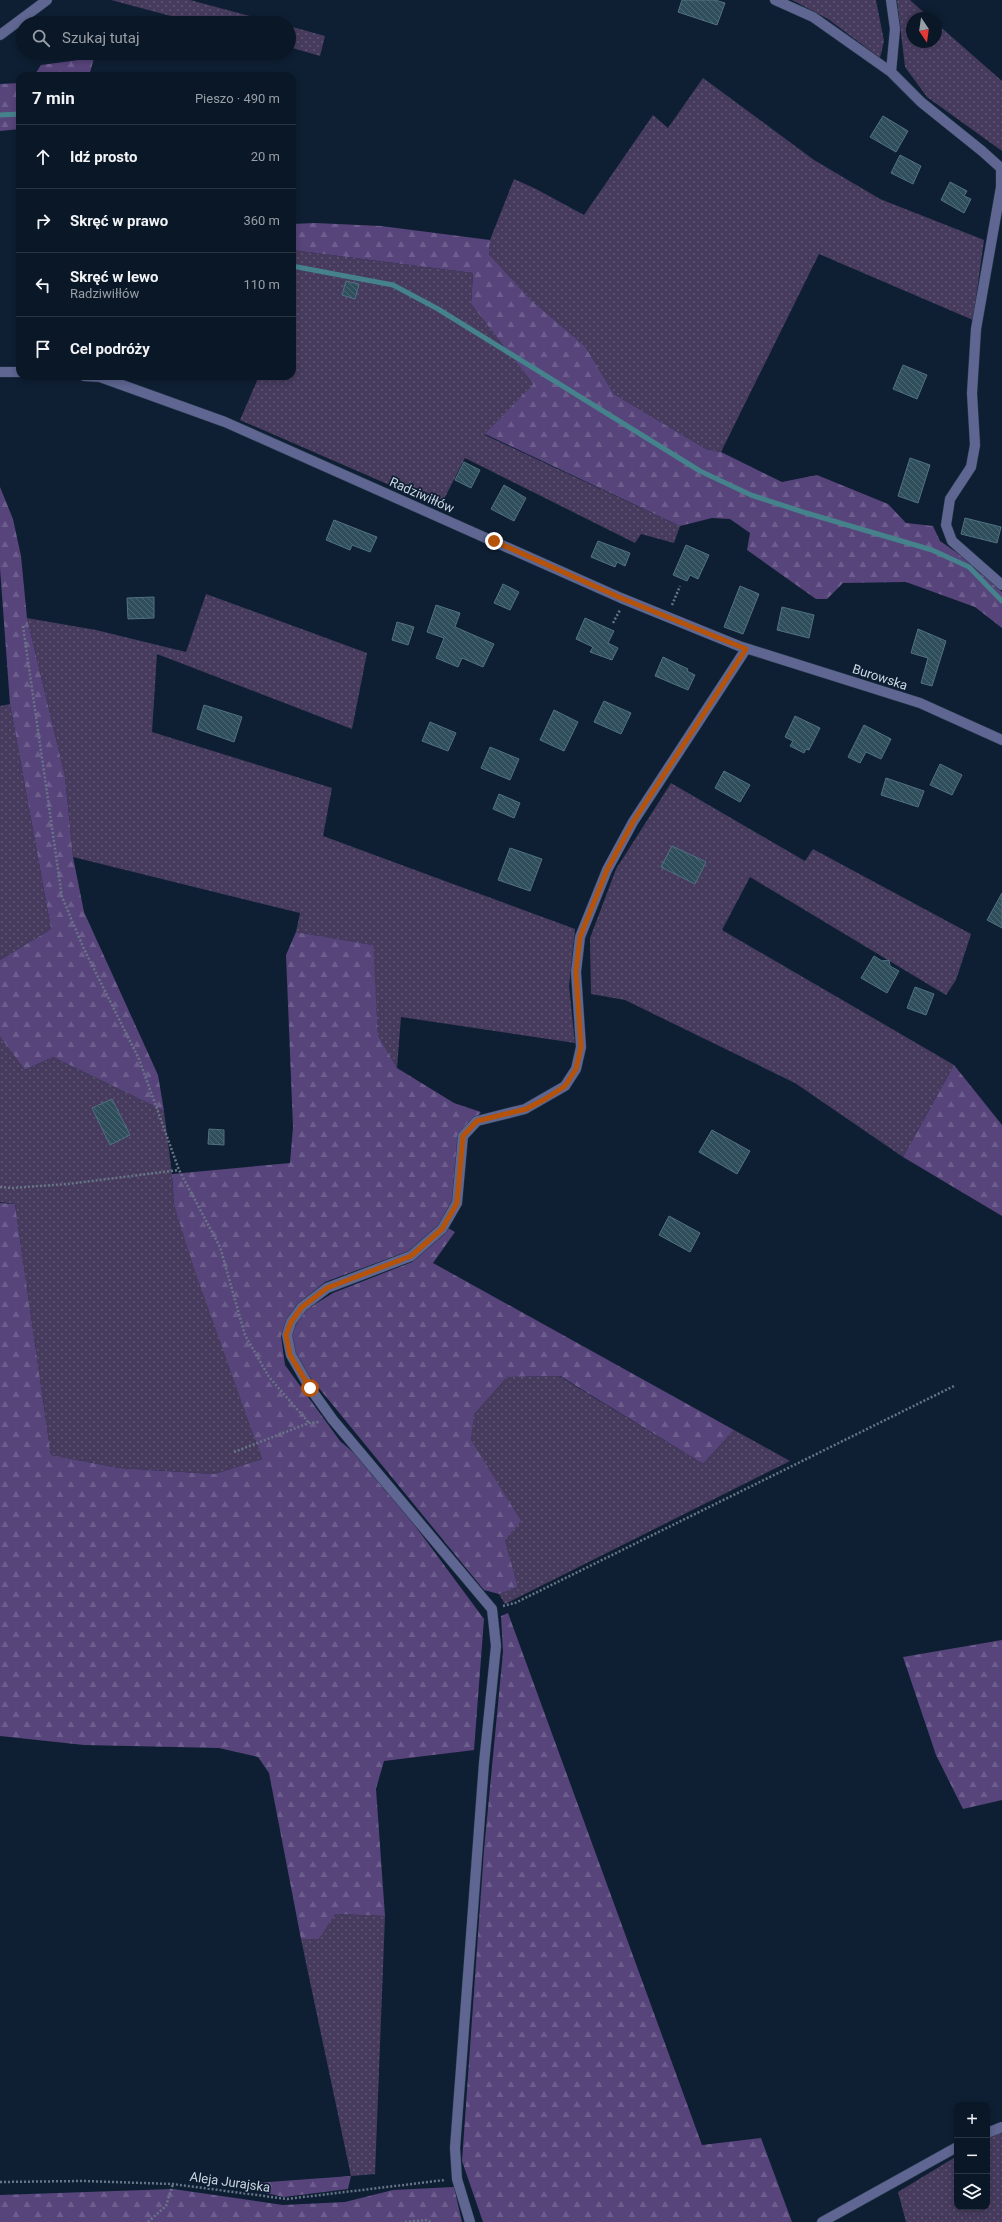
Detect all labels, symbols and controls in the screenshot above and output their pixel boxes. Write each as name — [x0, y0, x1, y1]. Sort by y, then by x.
north arrow — [906, 12, 942, 48]
search box — [16, 16, 296, 60]
icon: search — [30, 27, 52, 49]
text: Szukaj tutaj — [62, 29, 140, 47]
text: 7 min — [32, 88, 75, 108]
text: Pieszo · 490 m — [195, 91, 280, 106]
icon: ahead — [32, 146, 54, 168]
text: Idź prosto — [70, 148, 137, 166]
text: 20 m — [251, 149, 280, 164]
icon: right — [32, 210, 54, 232]
text: Skręć w prawo — [70, 212, 168, 230]
text: 360 m — [243, 213, 280, 228]
text: Skręć w lewo — [70, 268, 159, 286]
icon: left — [32, 274, 54, 296]
text: 110 m — [243, 277, 280, 292]
text: Radziwiłłów — [70, 286, 139, 301]
icon: arrive — [32, 338, 54, 360]
text: Cel podróży — [70, 340, 150, 358]
street label: Radziwiłłów — [387, 474, 457, 516]
route end — [485, 532, 503, 550]
street label: Burowska — [851, 661, 909, 693]
route start — [301, 1379, 319, 1397]
map controls — [954, 2102, 990, 2210]
button: + — [954, 2102, 990, 2138]
button: − — [954, 2138, 990, 2174]
street label: Aleja Jurajska — [189, 2169, 271, 2195]
button: layers — [954, 2174, 990, 2210]

